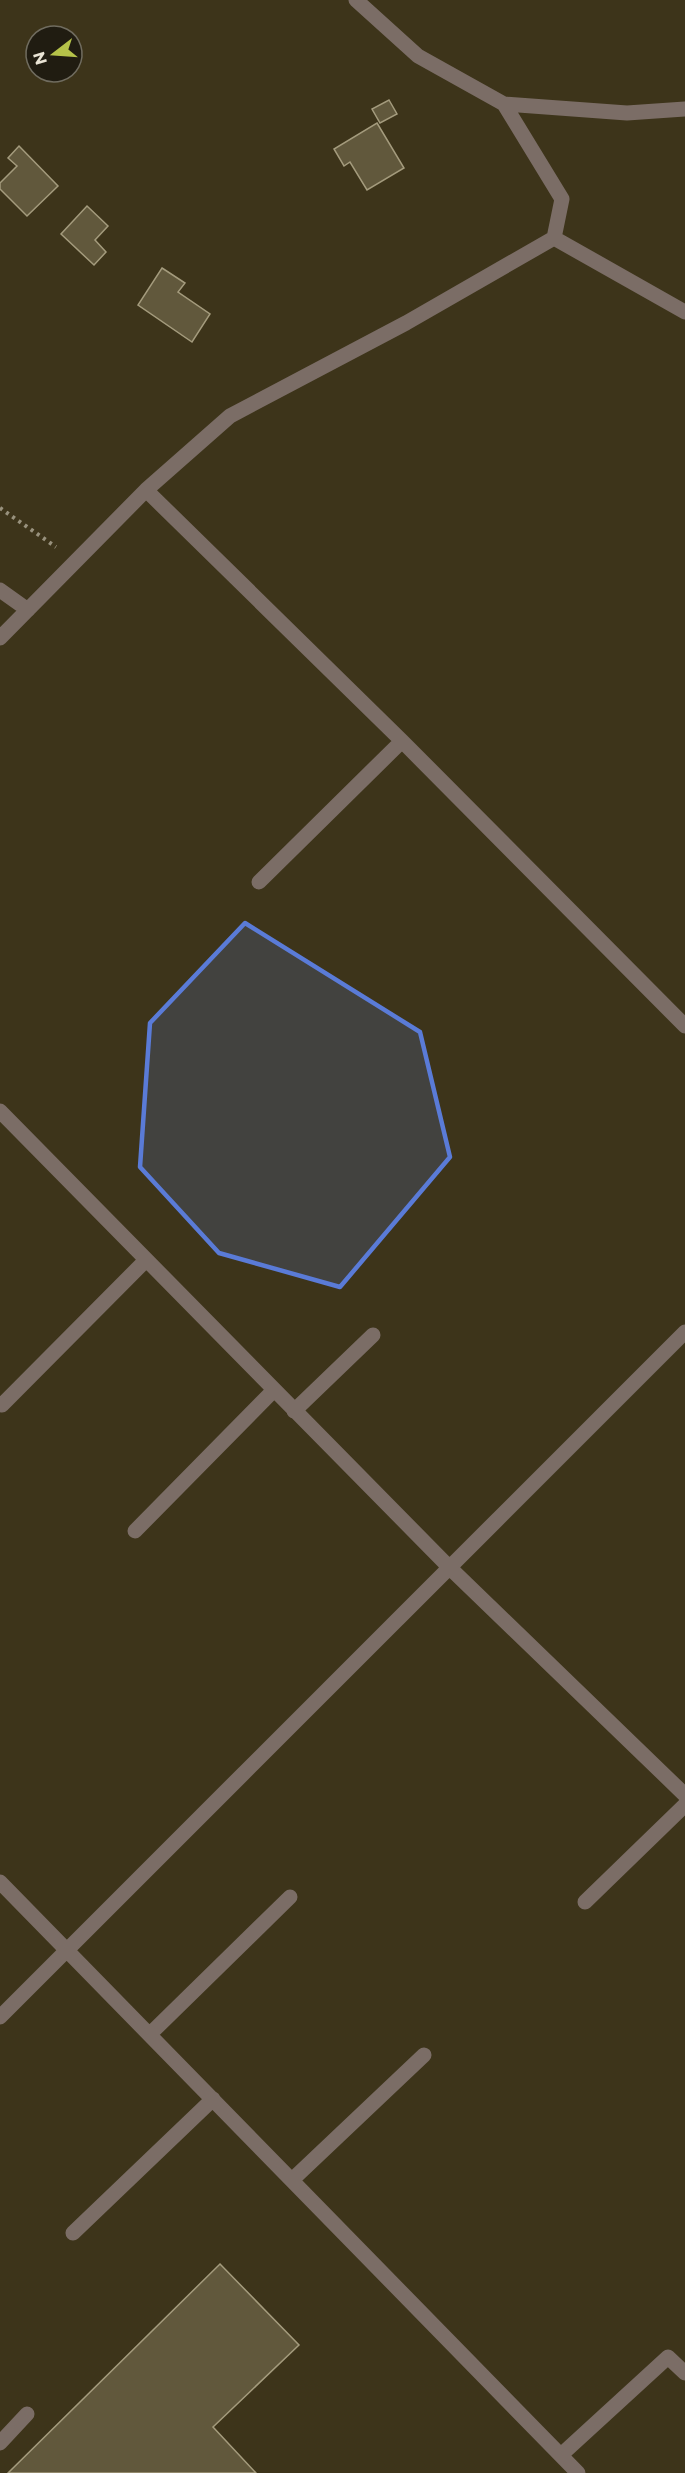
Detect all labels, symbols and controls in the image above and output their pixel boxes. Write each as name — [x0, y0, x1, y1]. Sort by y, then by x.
north arrow — [24, 24, 84, 84]
text: N — [29, 49, 51, 67]

